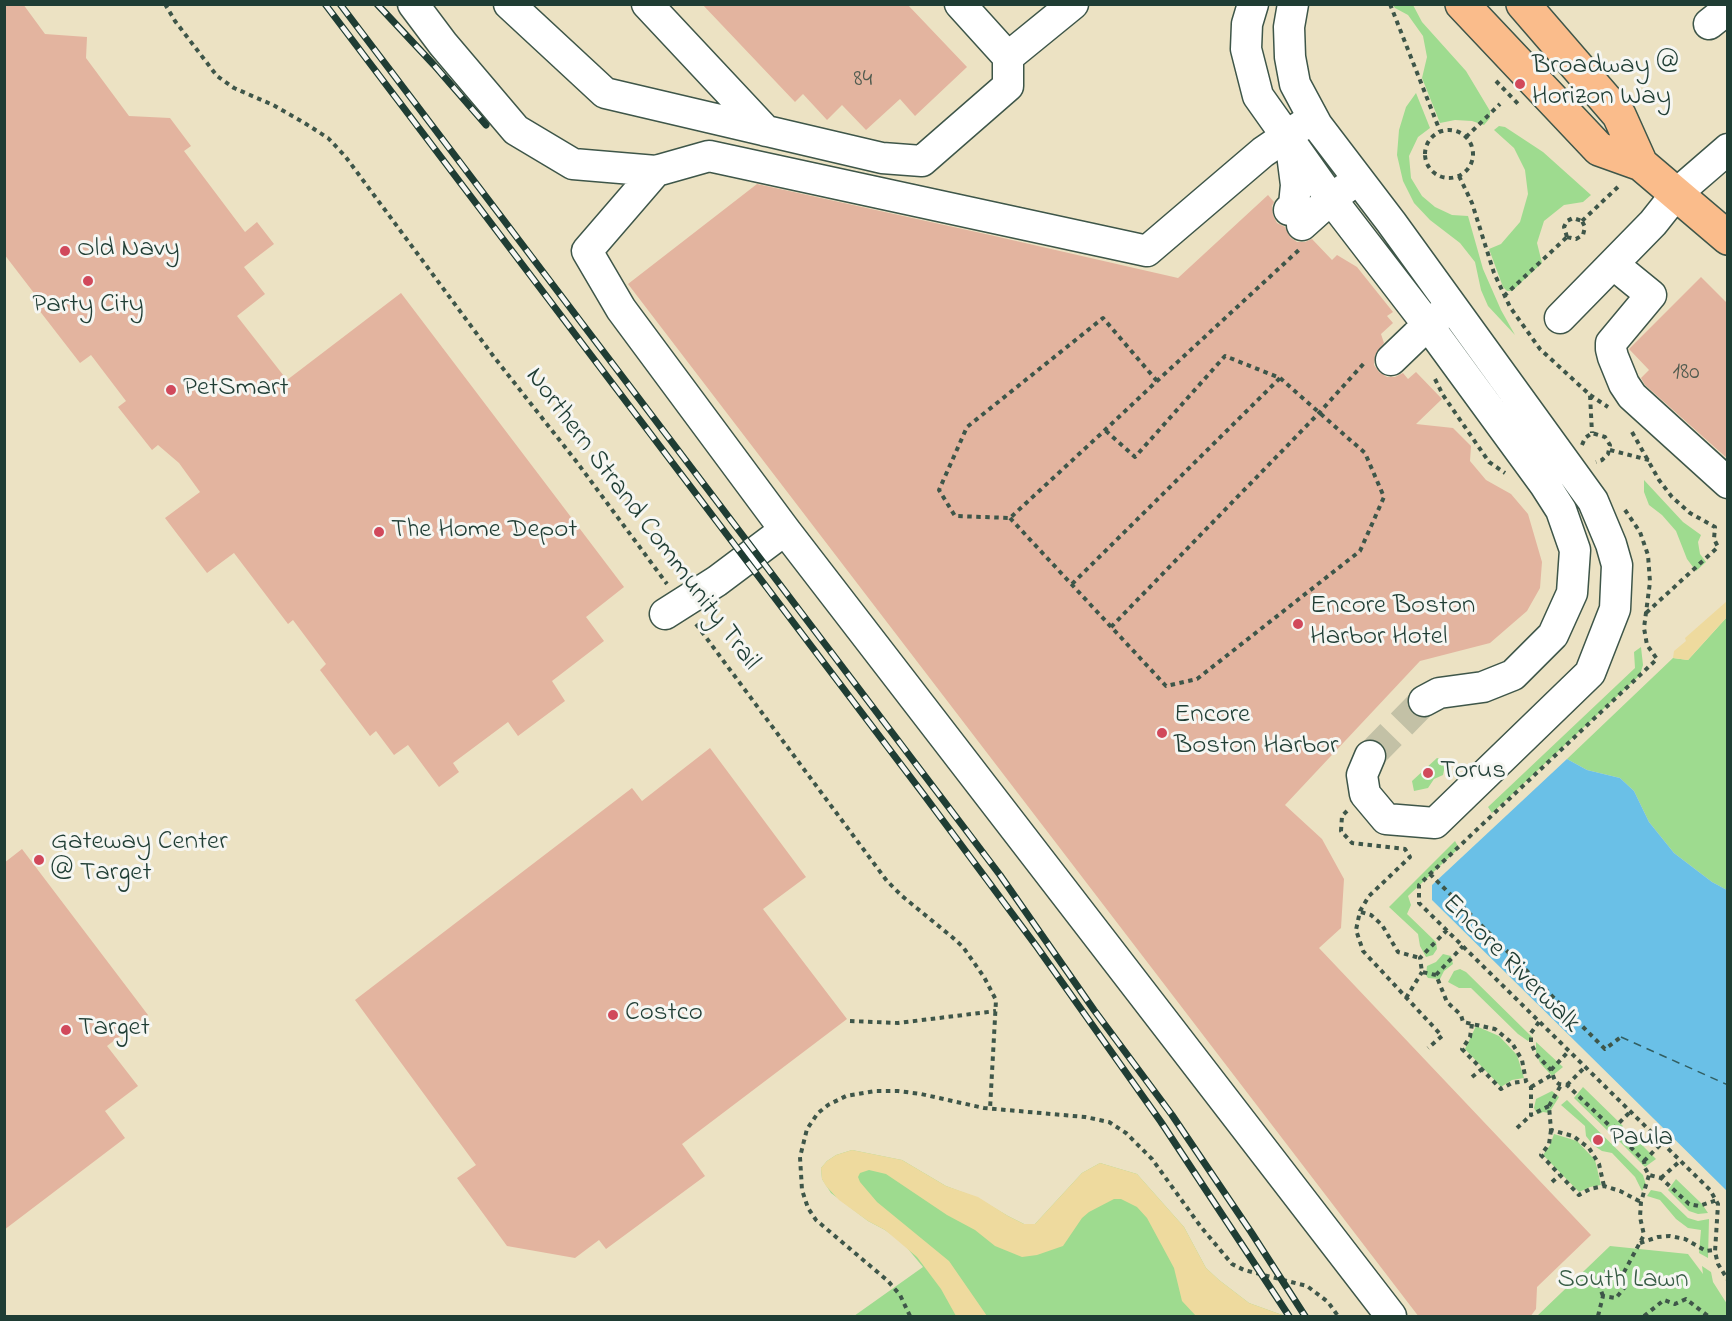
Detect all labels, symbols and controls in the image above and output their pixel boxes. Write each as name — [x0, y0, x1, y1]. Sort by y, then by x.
place label: Broadway @ Horizon Way — [1532, 52, 1678, 115]
house number: 84 — [854, 67, 872, 95]
marker: Broadway @ Horizon Way — [1513, 77, 1527, 91]
place label: Old Navy — [77, 235, 179, 267]
marker: Old Navy — [58, 244, 72, 258]
marker: Party City — [81, 274, 95, 288]
place label: Party City — [32, 291, 144, 323]
house number: 180 — [1673, 360, 1699, 388]
street label: Northern Strand Community Trail — [517, 362, 765, 678]
place label: PetSmart — [183, 374, 288, 406]
marker: PetSmart — [164, 383, 178, 397]
place label: The Home Depot — [391, 516, 577, 548]
marker: The Home Depot — [372, 525, 386, 539]
place label: Encore Boston Harbor Hotel — [1310, 592, 1475, 655]
marker: Encore Boston Harbor Hotel — [1291, 617, 1305, 631]
place label: Encore Boston Harbor — [1174, 701, 1338, 764]
marker: Encore Boston Harbor — [1155, 726, 1169, 740]
place label: Torus — [1440, 757, 1506, 789]
marker: Torus — [1421, 766, 1435, 780]
place label: Gateway Center @ Target — [51, 828, 227, 891]
marker: Gateway Center @ Target — [32, 853, 46, 867]
street label: Encore Riverwalk — [1434, 889, 1586, 1041]
place label: Costco — [625, 999, 703, 1031]
marker: Costco — [606, 1008, 620, 1022]
place label: Target — [78, 1014, 150, 1046]
marker: Target — [59, 1023, 73, 1037]
place label: Paula — [1610, 1124, 1673, 1156]
marker: Paula — [1591, 1133, 1605, 1147]
park label: South Lawn — [1558, 1266, 1688, 1298]

